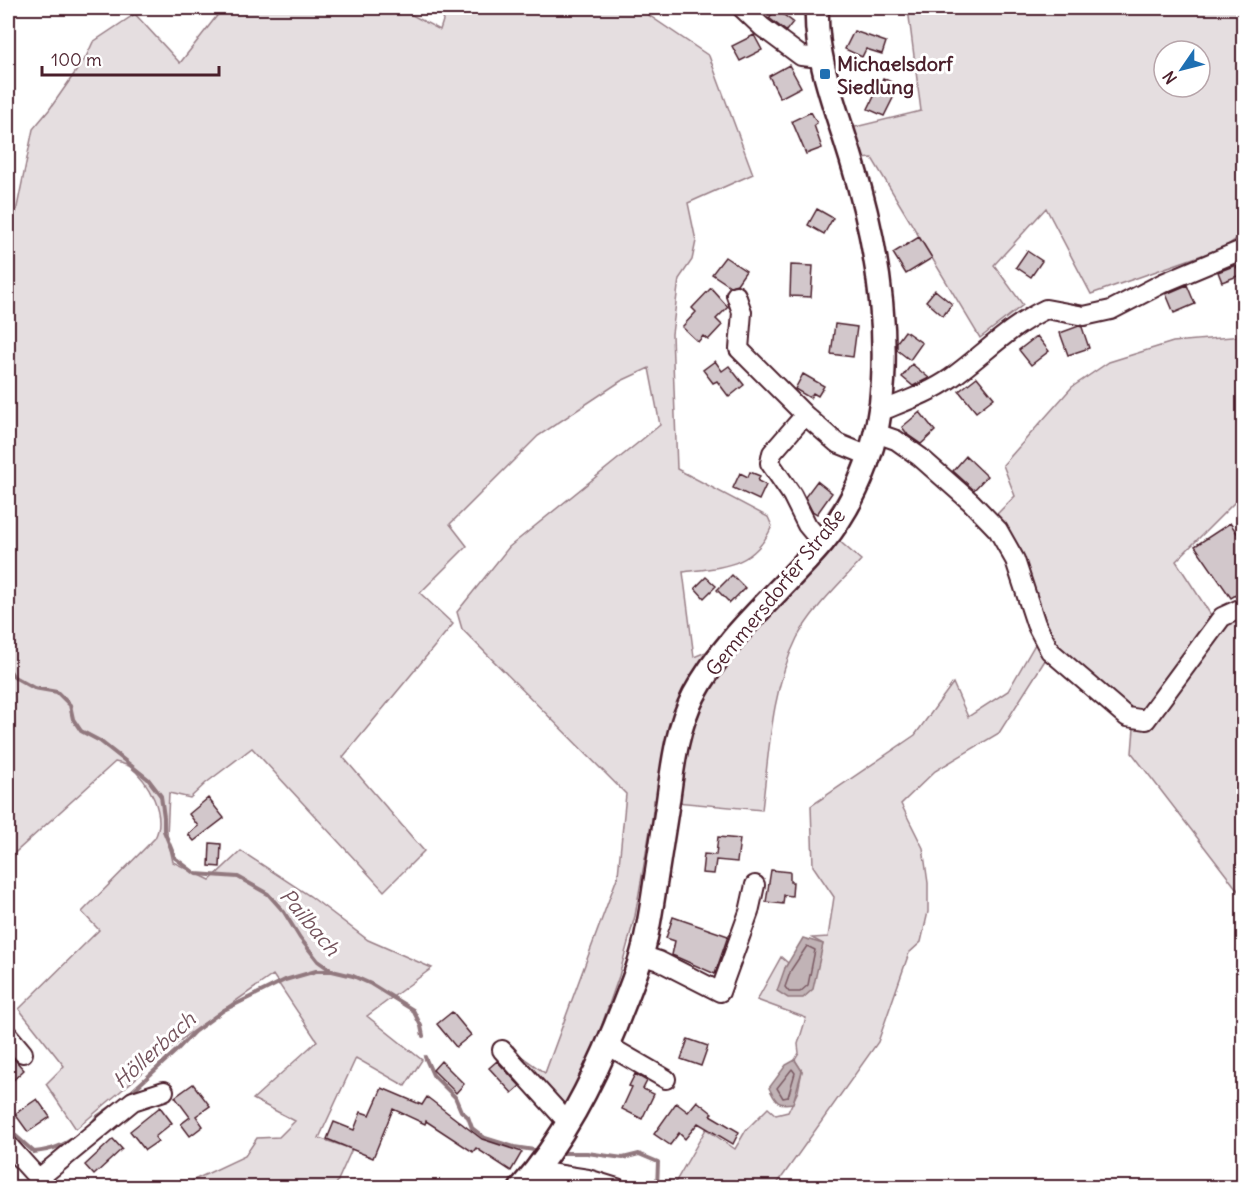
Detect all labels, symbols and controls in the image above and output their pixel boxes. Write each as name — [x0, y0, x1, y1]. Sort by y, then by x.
scale bar — [42, 39, 219, 77]
north arrow — [1152, 39, 1212, 99]
text: 100 m — [51, 48, 102, 71]
place label: Michaelsdorf Siedlung — [837, 51, 954, 99]
marker: Michaelsdorf Siedlung — [818, 67, 832, 81]
text: N — [1158, 67, 1181, 88]
street label: Gemmersdorfer Straße — [700, 503, 850, 681]
water label: Pailbach — [274, 883, 347, 962]
water label: Höllerbach — [107, 1005, 202, 1094]

